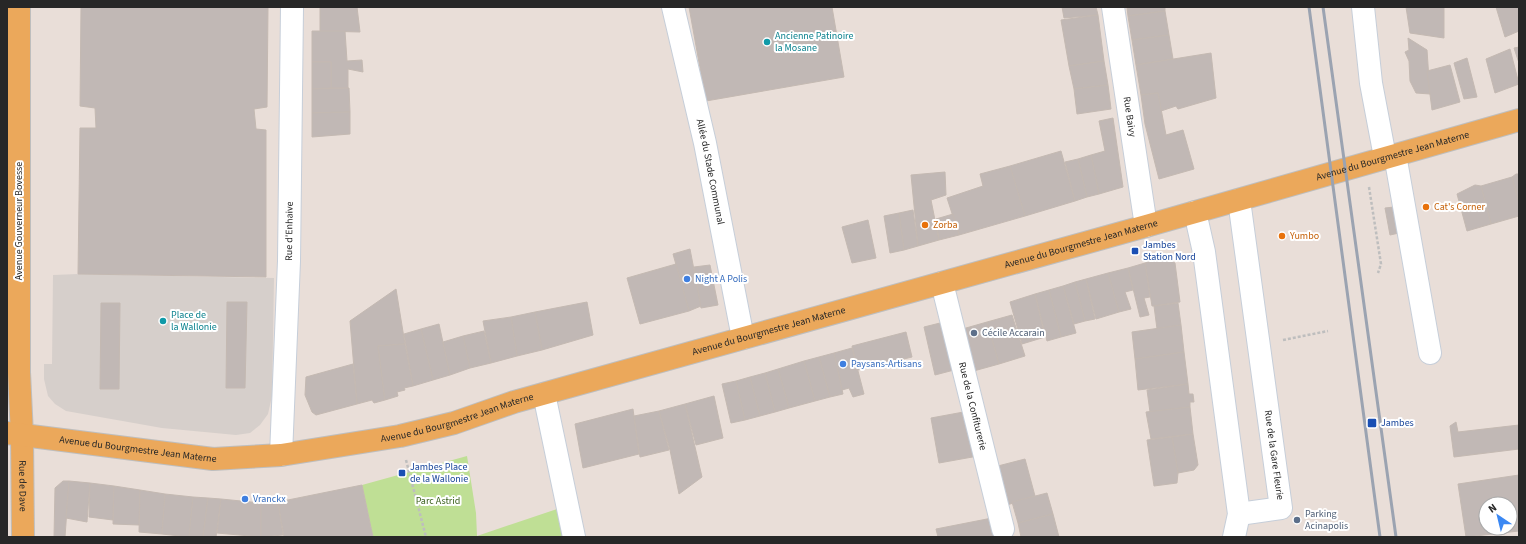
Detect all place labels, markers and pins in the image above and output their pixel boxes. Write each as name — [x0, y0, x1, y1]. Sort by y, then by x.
place label: Ancienne Patinoire la Mosane — [775, 29, 853, 55]
marker: Ancienne Patinoire la Mosane — [762, 37, 772, 47]
place label: Cat's Corner — [1434, 200, 1486, 214]
marker: Cat's Corner — [1421, 202, 1431, 212]
place label: Zorba — [933, 218, 958, 232]
marker: Zorba — [920, 220, 930, 230]
place label: Yumbo — [1289, 229, 1319, 243]
marker: Yumbo — [1277, 231, 1287, 241]
place label: Jambes Station Nord — [1143, 238, 1196, 264]
marker: Jambes Station Nord — [1130, 246, 1140, 256]
place label: Night A Polis — [695, 272, 747, 286]
marker: Night A Polis — [682, 274, 692, 284]
place label: Place de la Wallonie — [171, 308, 217, 334]
marker: Place de la Wallonie — [158, 316, 168, 326]
place label: Cécile Accarain — [982, 326, 1045, 340]
marker: Cécile Accarain — [969, 328, 979, 338]
place label: Paysans-Artisans — [851, 357, 922, 371]
marker: Paysans-Artisans — [838, 359, 848, 369]
place label: Jambes — [1381, 416, 1414, 430]
marker: Jambes — [1366, 417, 1378, 429]
place label: Jambes Place de la Wallonie — [410, 460, 468, 486]
marker: Jambes Place de la Wallonie — [397, 468, 407, 478]
place label: Vranckx — [253, 492, 286, 506]
marker: Vranckx — [240, 494, 250, 504]
place label: Parking Acinapolis — [1305, 507, 1348, 533]
marker: Parking Acinapolis — [1292, 515, 1302, 525]

